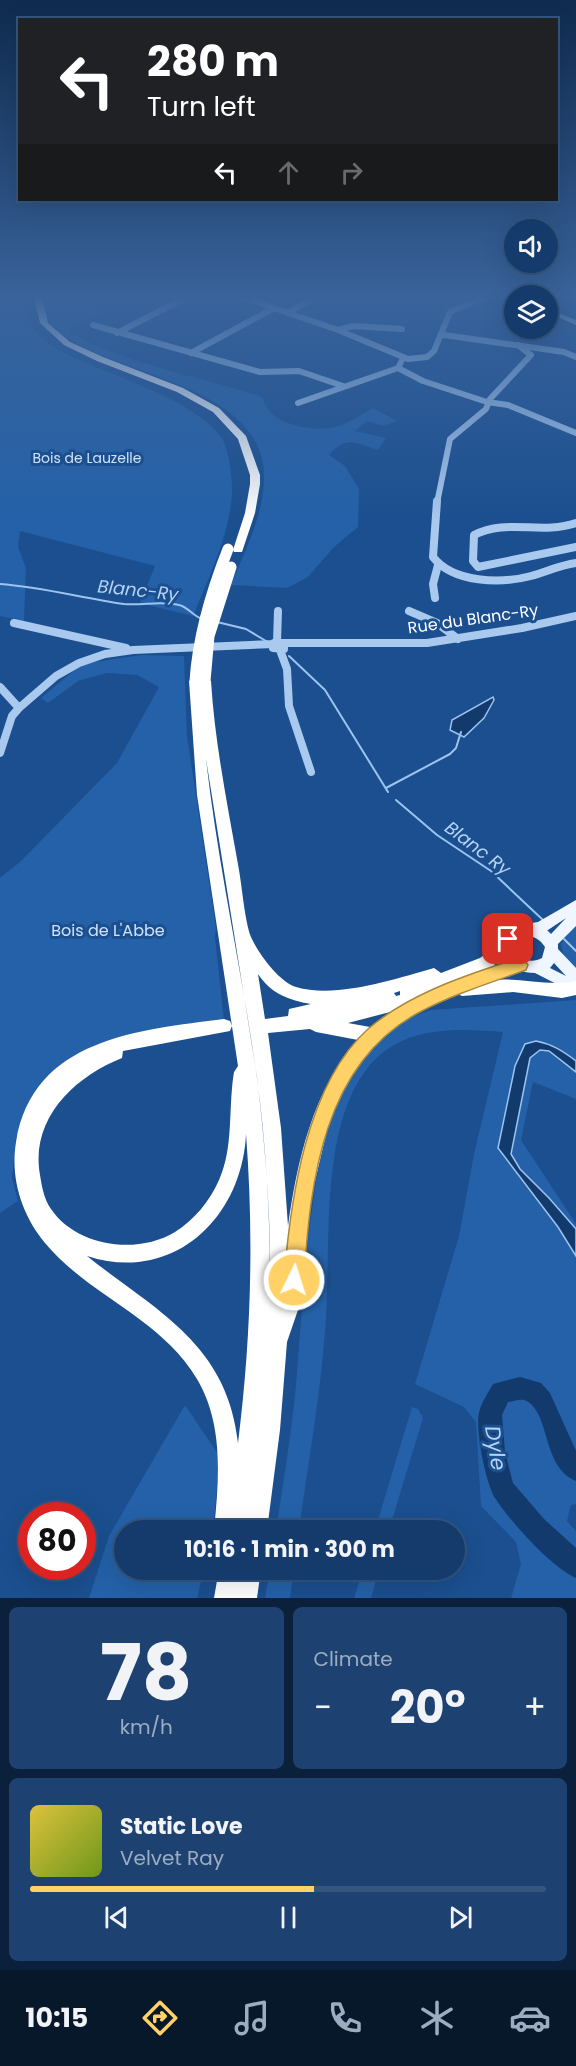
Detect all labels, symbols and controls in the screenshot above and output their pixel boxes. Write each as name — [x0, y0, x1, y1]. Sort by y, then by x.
text: 280 m — [147, 32, 279, 91]
icon: left — [48, 42, 126, 120]
text: Turn left — [147, 88, 256, 125]
icon: left — [209, 156, 242, 189]
icon: ahead — [272, 156, 305, 189]
icon: right — [335, 156, 368, 189]
map controls — [504, 219, 558, 339]
button: sound — [504, 219, 558, 273]
button: layers — [504, 285, 558, 339]
park label: Bois de Lauzelle — [32, 448, 142, 468]
water label: Blanc-Ry — [96, 573, 180, 607]
street label: Rue du Blanc-Ry — [406, 598, 540, 640]
water label: Blanc Ry — [440, 815, 517, 882]
pin — [482, 913, 533, 964]
park label: Bois de L'Abbe — [51, 919, 165, 942]
icon: arrive — [491, 922, 524, 955]
position arrow — [262, 1248, 326, 1312]
water label: Dyle — [478, 1424, 514, 1472]
speed limit sign: 80 — [18, 1502, 96, 1580]
text: 10:16 · 1 min · 300 m — [184, 1534, 395, 1565]
text: 78 — [100, 1618, 192, 1727]
text: Climate — [314, 1645, 393, 1673]
text: 20° — [390, 1676, 466, 1739]
text: − — [314, 1684, 332, 1731]
text: + — [523, 1684, 546, 1731]
text: km/h — [120, 1713, 173, 1741]
text: Static Love — [120, 1811, 243, 1842]
text: Velvet Ray — [120, 1844, 224, 1872]
icon: previous — [100, 1901, 133, 1934]
icon: pause — [272, 1901, 305, 1934]
icon: next — [444, 1901, 477, 1934]
icon: directions — [139, 1997, 181, 2039]
icon: music — [231, 1997, 273, 2039]
icon: phone — [324, 1997, 366, 2039]
icon: climate — [416, 1997, 458, 2039]
icon: car — [509, 1997, 551, 2039]
text: 10:15 — [25, 1999, 88, 2036]

